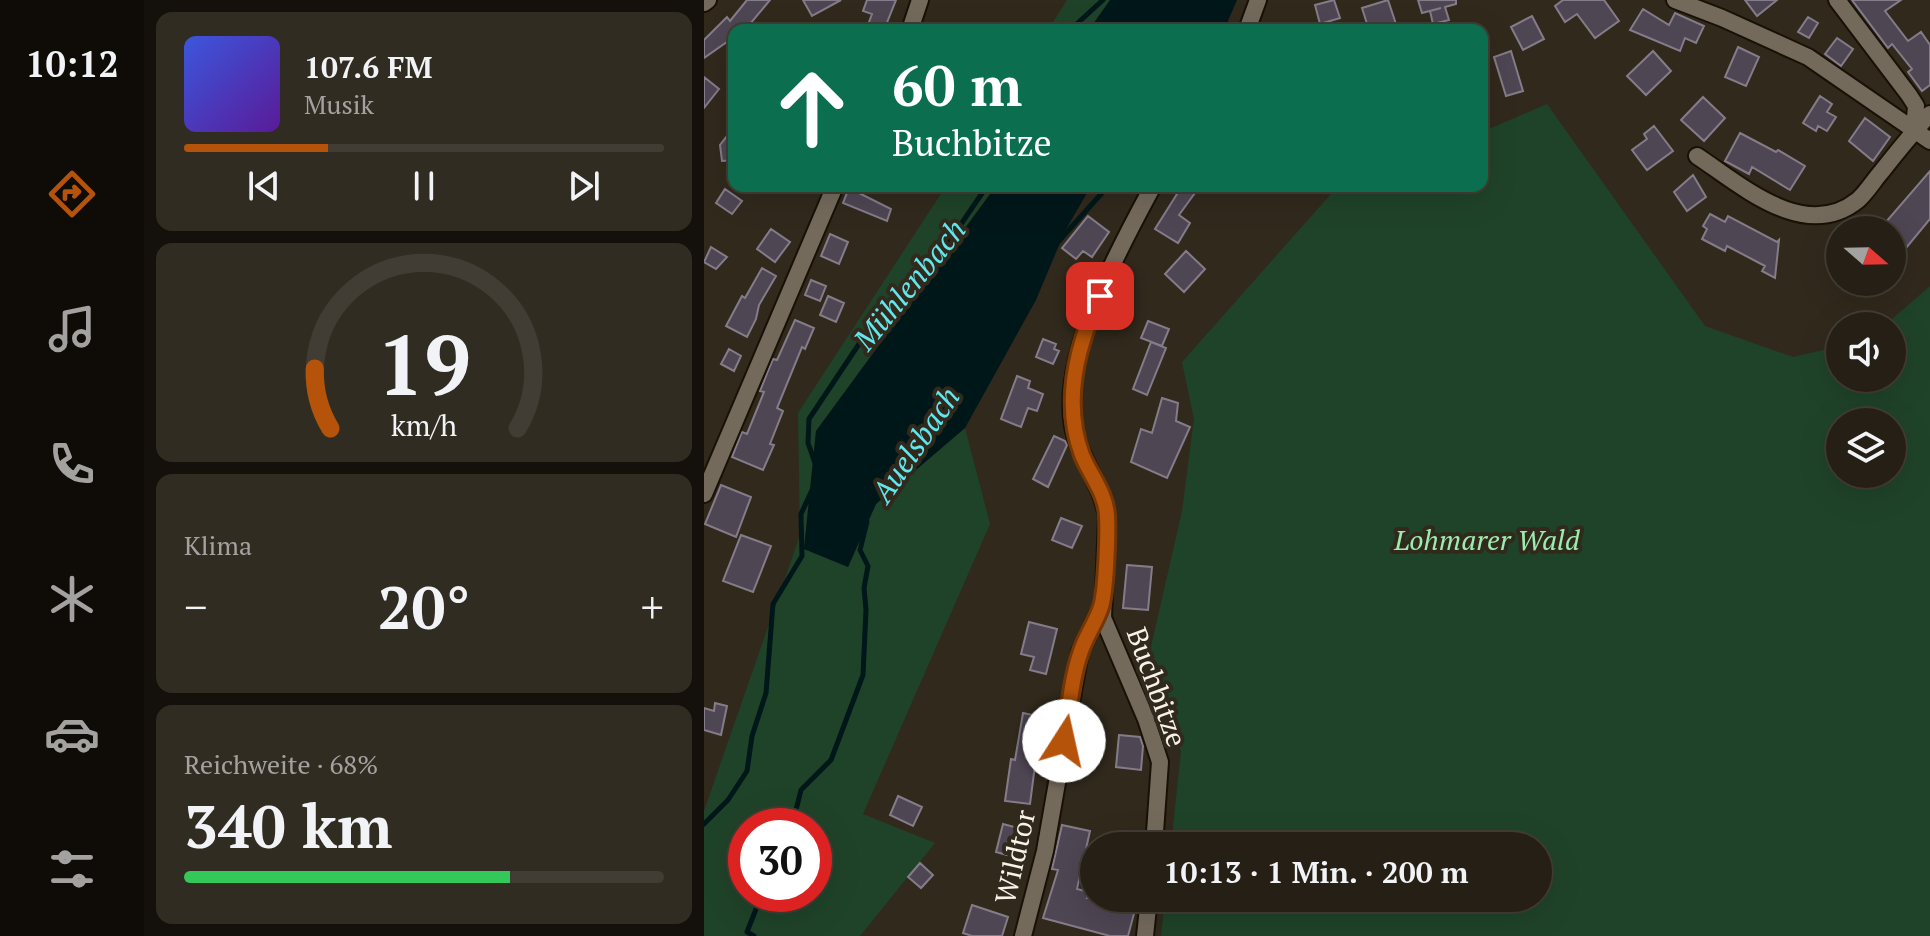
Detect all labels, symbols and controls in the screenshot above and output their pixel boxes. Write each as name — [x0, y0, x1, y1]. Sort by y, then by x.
text: 10:12 — [25, 40, 119, 87]
text: 107.6 FM — [304, 47, 432, 87]
text: 60 m — [892, 48, 1022, 122]
icon: ahead — [760, 56, 864, 160]
text: Musik — [304, 87, 374, 121]
text: Buchbitze — [892, 119, 1052, 166]
icon: previous — [242, 164, 286, 208]
icon: pause — [402, 164, 446, 208]
icon: next — [562, 164, 606, 208]
icon: directions — [44, 166, 100, 222]
water label: Mühlenbach — [843, 210, 974, 359]
north arrow — [1826, 216, 1906, 296]
map controls — [1826, 216, 1906, 488]
pin — [1066, 262, 1134, 330]
icon: arrive — [1078, 274, 1122, 318]
icon: music — [44, 301, 100, 357]
text: 19 — [377, 308, 471, 418]
button: sound — [1826, 312, 1906, 392]
water label: Auelsbach — [861, 379, 968, 512]
text: km/h — [391, 406, 457, 444]
button: layers — [1826, 408, 1906, 488]
icon: phone — [44, 436, 100, 492]
park label: Lohmarer Wald — [1393, 521, 1581, 558]
text: Klima — [184, 528, 252, 562]
text: 20° — [378, 567, 470, 646]
icon: climate — [44, 571, 100, 627]
text: − — [184, 577, 207, 636]
text: + — [641, 577, 664, 636]
street label: Buchbitze — [1119, 622, 1196, 752]
position arrow — [1022, 699, 1106, 783]
icon: car — [44, 706, 100, 762]
text: Reichweite · 68% — [184, 747, 378, 781]
text: 340 km — [184, 786, 392, 865]
street label: Wildtor — [986, 806, 1043, 907]
speed limit sign: 30 — [728, 808, 832, 912]
icon: filters — [44, 841, 100, 897]
text: 10:13 · 1 Min. · 200 m — [1164, 852, 1468, 892]

